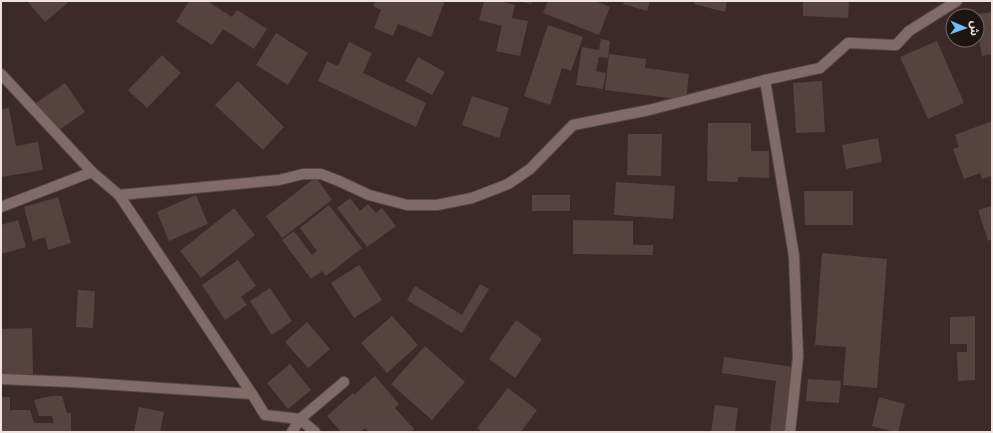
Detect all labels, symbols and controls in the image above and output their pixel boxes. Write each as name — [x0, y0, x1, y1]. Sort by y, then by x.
north arrow — [945, 8, 985, 48]
text: ش — [968, 21, 982, 36]

